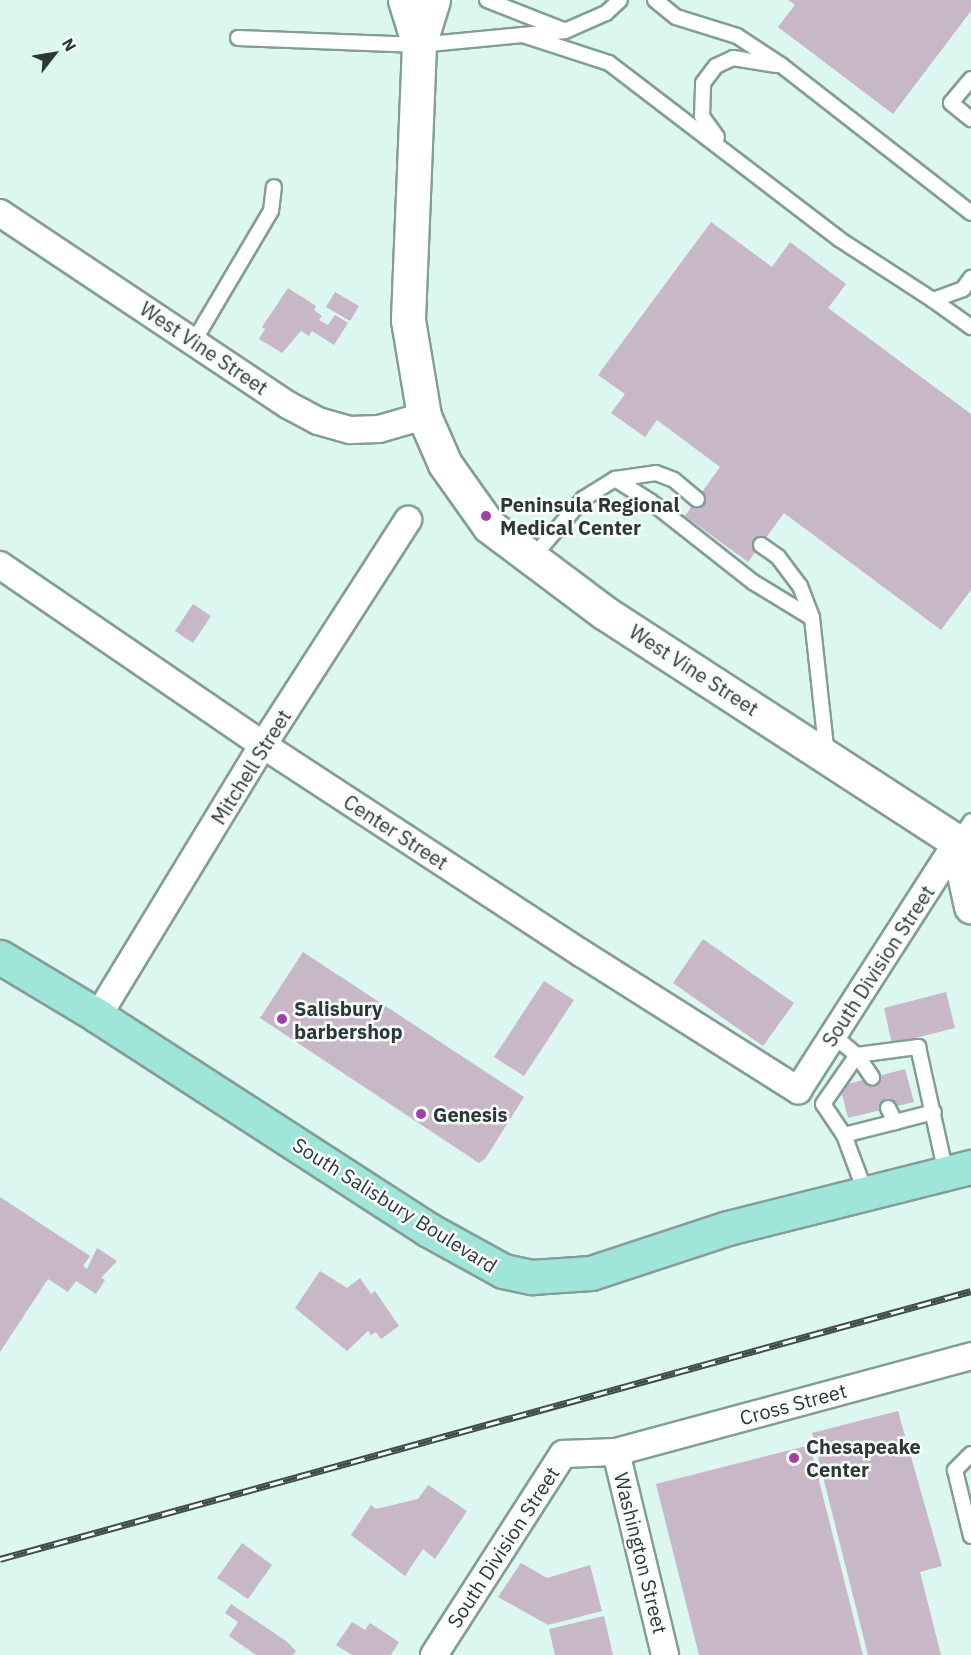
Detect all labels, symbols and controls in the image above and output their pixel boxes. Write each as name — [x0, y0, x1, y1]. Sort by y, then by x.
north arrow — [24, 24, 84, 84]
text: N — [58, 35, 81, 55]
street label: West Vine Street — [136, 296, 272, 400]
place label: Peninsula Regional Medical Center — [500, 492, 679, 539]
marker: Peninsula Regional Medical Center — [477, 507, 495, 525]
street label: West Vine Street — [625, 619, 763, 721]
street label: Mitchell Street — [206, 705, 296, 829]
street label: Center Street — [339, 789, 453, 875]
street label: South Division Street — [817, 881, 939, 1051]
place label: Salisbury barbershop — [294, 996, 403, 1043]
marker: Salisbury barbershop — [275, 1012, 289, 1026]
place label: Genesis — [433, 1102, 508, 1126]
marker: Genesis — [414, 1107, 428, 1121]
street label: South Salisbury Boulevard — [289, 1132, 501, 1278]
street label: Cross Street — [737, 1378, 849, 1430]
place label: Chesapeake Center — [806, 1434, 921, 1481]
marker: Chesapeake Center — [787, 1451, 801, 1465]
street label: South Division Street — [442, 1462, 564, 1632]
street label: Washington Street — [609, 1470, 673, 1636]

